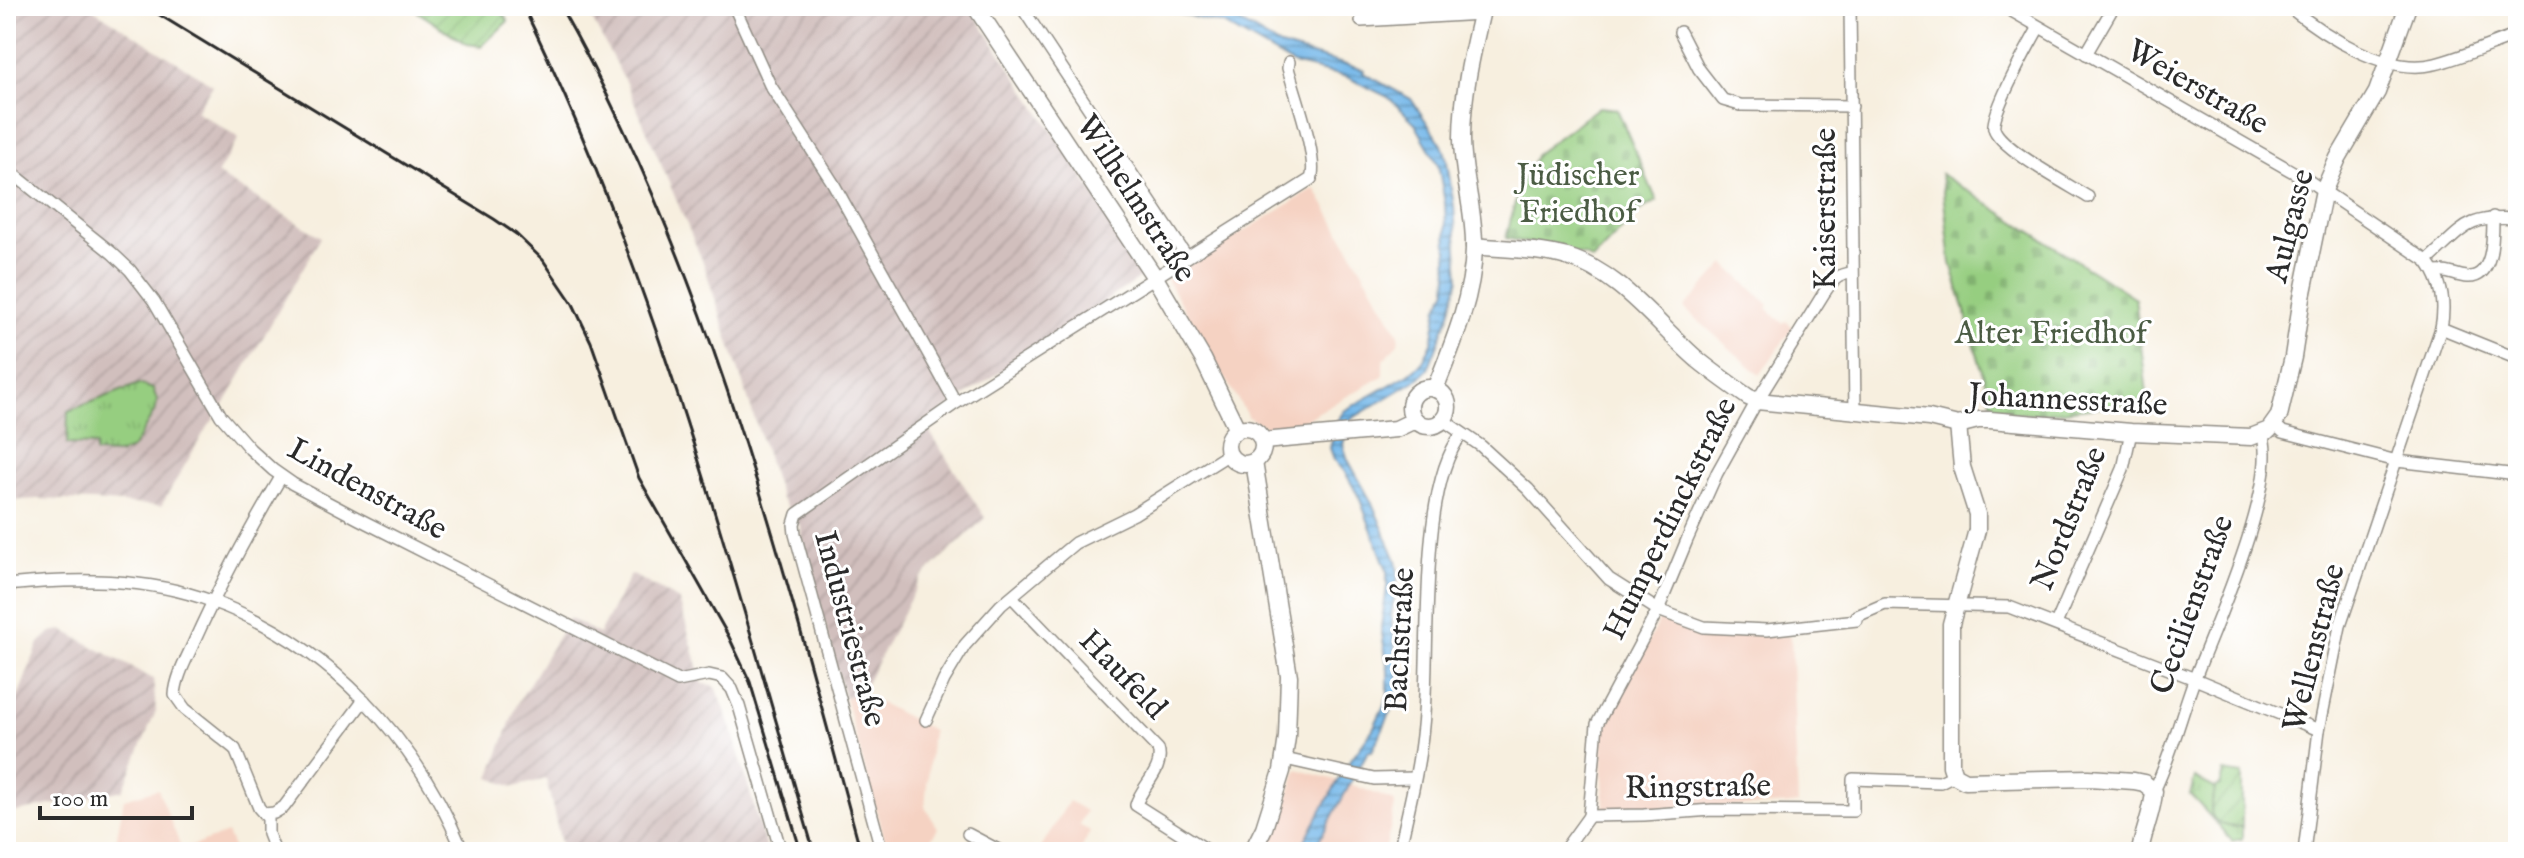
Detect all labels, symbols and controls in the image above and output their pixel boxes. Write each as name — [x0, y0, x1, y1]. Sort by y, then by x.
street label: Weierstraße — [2119, 31, 2275, 145]
street label: Wilhelmstraße — [1066, 107, 1204, 291]
street label: Kaiserstraße — [1806, 128, 1847, 290]
park label: Jüdischer Friedhof — [1514, 156, 1642, 234]
street label: Aulgasse — [2257, 165, 2325, 288]
park label: Alter Friedhof — [1954, 314, 2153, 355]
street label: Johannesstraße — [1964, 375, 2169, 427]
street label: Humperdinckstraße — [1595, 391, 1747, 647]
street label: Lindenstraße — [280, 429, 454, 551]
street label: Nordstraße — [2023, 441, 2117, 597]
street label: Cecilienstraße — [2142, 510, 2244, 700]
street label: Industriestraße — [803, 527, 895, 731]
street label: Wellenstraße — [2274, 560, 2356, 736]
street label: Bachstraße — [1377, 567, 1425, 713]
street label: Haufeld — [1069, 621, 1176, 729]
street label: Ringstraße — [1625, 766, 1771, 810]
scale bar — [40, 770, 192, 820]
text: 100 m — [52, 784, 108, 815]

